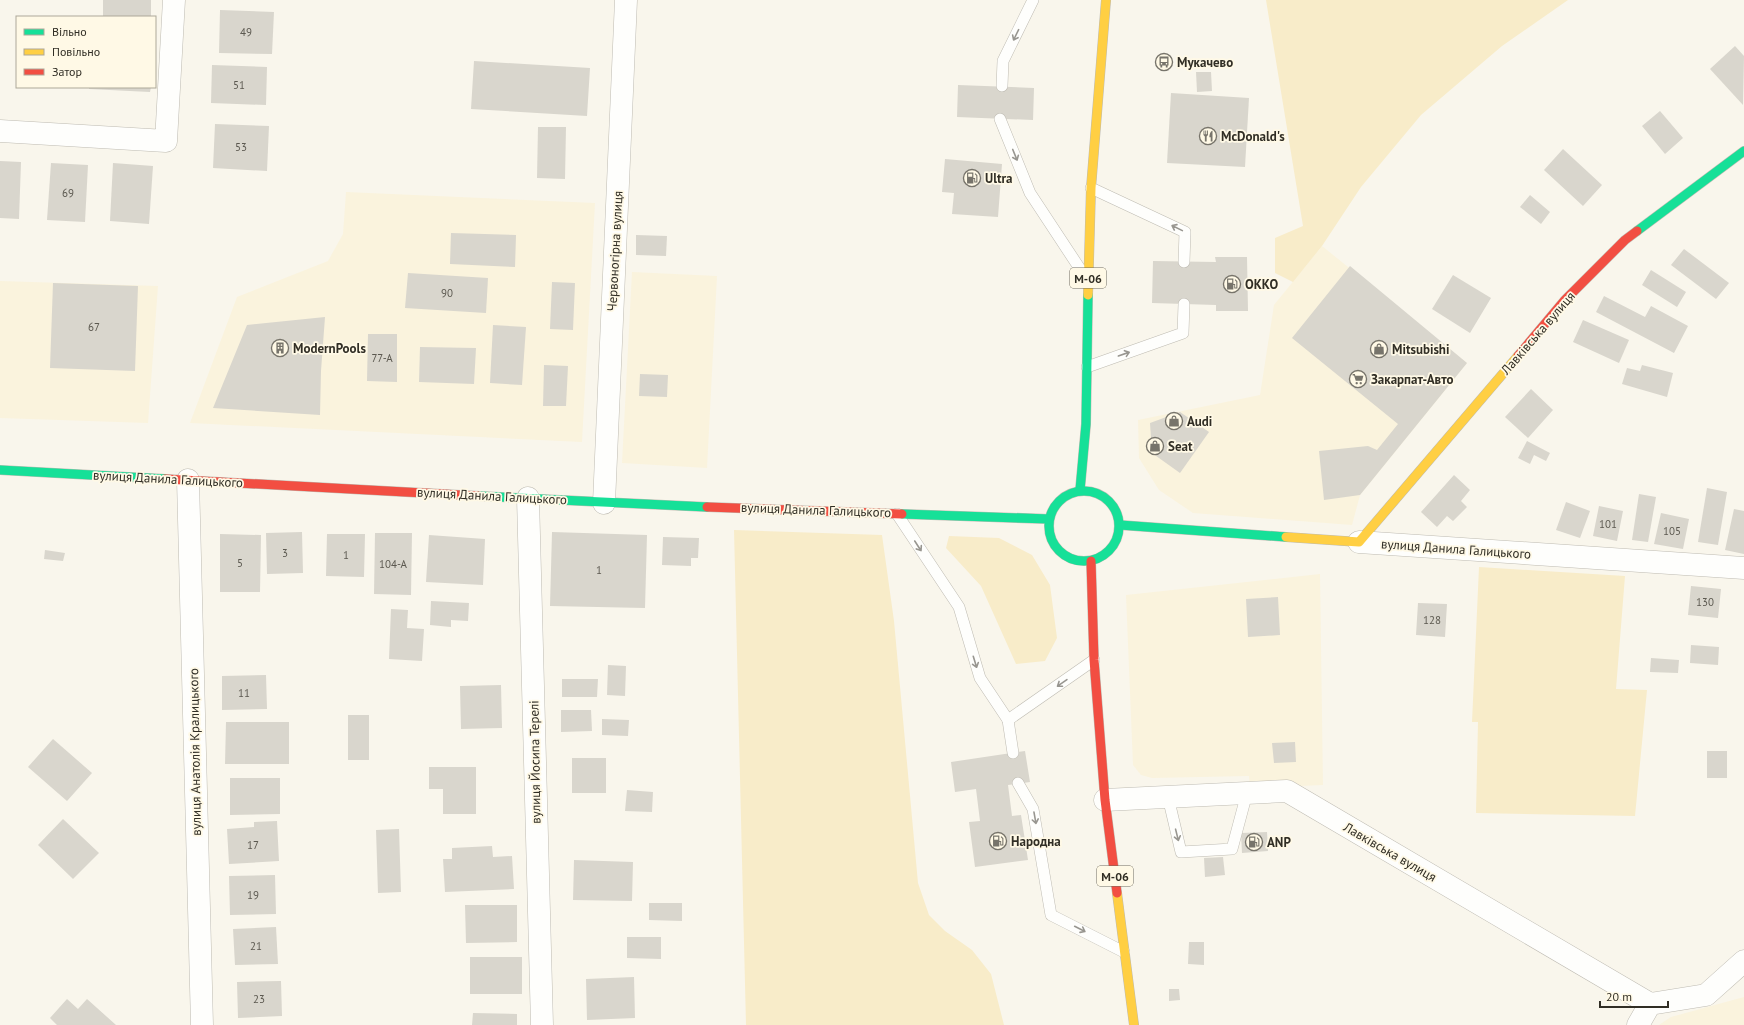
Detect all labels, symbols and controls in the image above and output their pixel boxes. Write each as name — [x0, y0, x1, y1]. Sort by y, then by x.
legend — [16, 16, 156, 88]
text: Вільно — [52, 24, 87, 39]
house number: 49 — [240, 25, 252, 39]
one-way arrow — [1012, 29, 1019, 41]
text: Повільно — [52, 44, 100, 59]
bus stop icon: Мукачево — [1154, 52, 1174, 72]
place label: Мукачево — [1177, 54, 1233, 71]
text: Затор — [52, 64, 82, 79]
house number: 51 — [233, 78, 245, 92]
restaurant icon: McDonald's — [1198, 126, 1218, 146]
place label: McDonald's — [1221, 128, 1285, 145]
house number: 53 — [235, 140, 247, 154]
one-way arrow — [1012, 148, 1019, 160]
fuel station icon: Ultra — [962, 168, 982, 188]
place label: Ultra — [985, 170, 1013, 187]
house number: 69 — [62, 186, 74, 200]
street label: Червоногірна вулиця — [603, 190, 627, 312]
one-way arrow — [1171, 224, 1183, 231]
road number: М-06 — [1070, 268, 1106, 288]
fuel station icon: ОККО — [1222, 274, 1242, 294]
place label: ОККО — [1245, 276, 1278, 293]
house number: 90 — [441, 286, 453, 300]
street label: Лавківська вулиця — [1497, 288, 1579, 379]
house number: 67 — [88, 320, 100, 334]
building icon: ModernPools — [270, 338, 290, 358]
shop icon: Mitsubishi — [1369, 339, 1389, 359]
place label: ModernPools — [293, 340, 366, 357]
place label: Mitsubishi — [1392, 341, 1449, 358]
one-way arrow — [1117, 350, 1130, 357]
house number: 77-А — [371, 351, 393, 365]
supermarket icon: Закарпат-Авто — [1348, 369, 1368, 389]
place label: Закарпат-Авто — [1371, 371, 1453, 388]
shop icon: Audi — [1164, 411, 1184, 431]
place label: Audi — [1187, 413, 1212, 430]
shop icon: Seat — [1145, 436, 1165, 456]
place label: Seat — [1168, 438, 1193, 455]
street label: вулиця Данила Галицького — [93, 467, 244, 491]
street label: вулиця Данила Галицького — [417, 484, 568, 508]
street label: вулиця Данила Галицького — [741, 499, 891, 521]
house number: 101 — [1599, 517, 1617, 531]
house number: 105 — [1663, 524, 1681, 538]
street label: вулиця Данила Галицького — [1380, 535, 1532, 563]
one-way arrow — [915, 540, 923, 552]
house number: 3 — [282, 546, 288, 560]
house number: 1 — [343, 548, 349, 562]
house number: 5 — [237, 556, 243, 570]
house number: 104-А — [379, 557, 408, 571]
house number: 1 — [596, 563, 602, 577]
house number: 130 — [1696, 595, 1714, 609]
house number: 128 — [1423, 613, 1441, 627]
one-way arrow — [972, 655, 979, 668]
street label: вулиця Анатолія Кралицького — [185, 668, 205, 836]
one-way arrow — [1057, 679, 1068, 687]
house number: 11 — [238, 686, 250, 700]
street label: вулиця Йосипа Терелі — [525, 700, 545, 824]
one-way arrow — [1031, 811, 1039, 824]
street label: Лавківська вулиця — [1340, 818, 1440, 886]
one-way arrow — [1174, 828, 1181, 841]
fuel station icon: Народна — [988, 831, 1008, 851]
fuel station icon: ANP — [1244, 832, 1264, 852]
place label: Народна — [1011, 833, 1061, 850]
place label: ANP — [1267, 834, 1291, 851]
house number: 17 — [247, 838, 259, 852]
road number: М-06 — [1097, 866, 1133, 886]
house number: 19 — [247, 888, 259, 902]
one-way arrow — [1073, 926, 1085, 934]
house number: 21 — [250, 939, 262, 953]
scale bar — [1600, 983, 1668, 1009]
text: 20 m — [1606, 989, 1632, 1004]
house number: 23 — [253, 992, 265, 1006]

